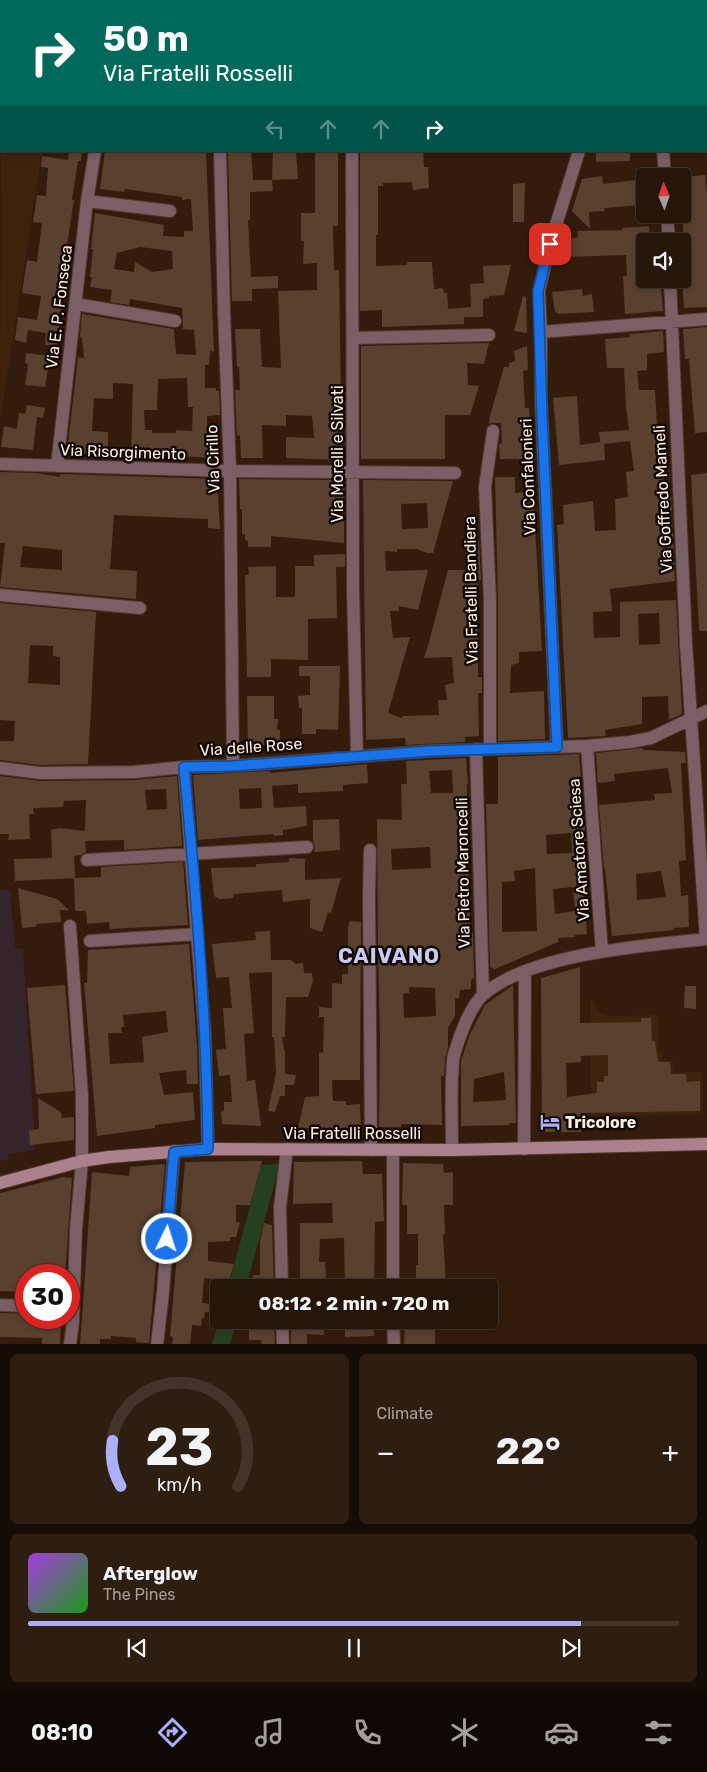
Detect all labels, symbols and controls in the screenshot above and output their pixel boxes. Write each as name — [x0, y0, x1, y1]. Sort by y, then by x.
text: 50 m — [103, 18, 189, 60]
icon: right — [20, 20, 85, 85]
text: Via Fratelli Rosselli — [103, 60, 293, 87]
icon: left — [261, 115, 289, 143]
icon: ahead — [314, 115, 342, 143]
icon: ahead — [367, 115, 395, 143]
icon: right — [420, 115, 448, 143]
north arrow — [636, 168, 691, 222]
map controls — [636, 168, 691, 288]
pin — [529, 223, 571, 265]
icon: arrive — [536, 230, 564, 258]
button: sound — [636, 233, 691, 288]
street label: Via E. P. Fonseca — [42, 244, 76, 370]
street label: Via Morelli e Silvati — [328, 385, 347, 523]
street label: Via Confalonieri — [516, 418, 540, 536]
street label: Via Cirillo — [202, 424, 224, 494]
street label: Via Goffredo Mameli — [650, 425, 676, 573]
street label: Via Risorgimento — [60, 440, 186, 464]
street label: Via Fratelli Bandiera — [460, 516, 482, 664]
street label: Via delle Rose — [199, 734, 303, 760]
street label: Via Amatore Sciesa — [565, 778, 593, 922]
street label: Via Pietro Maroncelli — [452, 797, 474, 949]
district label: CAIVANO — [338, 943, 440, 968]
hotel icon: Tricolore — [539, 1111, 561, 1133]
place label: Tricolore — [565, 1113, 636, 1132]
street label: Via Fratelli Rosselli — [283, 1124, 421, 1143]
position arrow — [140, 1212, 192, 1264]
speed limit sign: 30 — [15, 1264, 80, 1329]
text: 08:12 · 2 min · 720 m — [259, 1292, 449, 1315]
text: Climate — [377, 1404, 433, 1423]
text: 23 — [145, 1416, 213, 1478]
text: 22° — [496, 1428, 561, 1474]
text: − — [377, 1436, 395, 1469]
text: + — [662, 1436, 679, 1469]
text: km/h — [157, 1474, 202, 1495]
text: Afterglow — [103, 1562, 198, 1585]
text: The Pines — [103, 1585, 176, 1604]
icon: previous — [123, 1634, 151, 1662]
icon: pause — [340, 1634, 368, 1662]
icon: next — [557, 1634, 585, 1662]
icon: directions — [155, 1715, 190, 1750]
icon: music — [252, 1715, 287, 1750]
icon: phone — [350, 1715, 385, 1750]
icon: climate — [447, 1715, 482, 1750]
icon: car — [544, 1715, 579, 1750]
icon: filters — [641, 1715, 676, 1750]
text: 08:10 — [31, 1719, 93, 1746]

